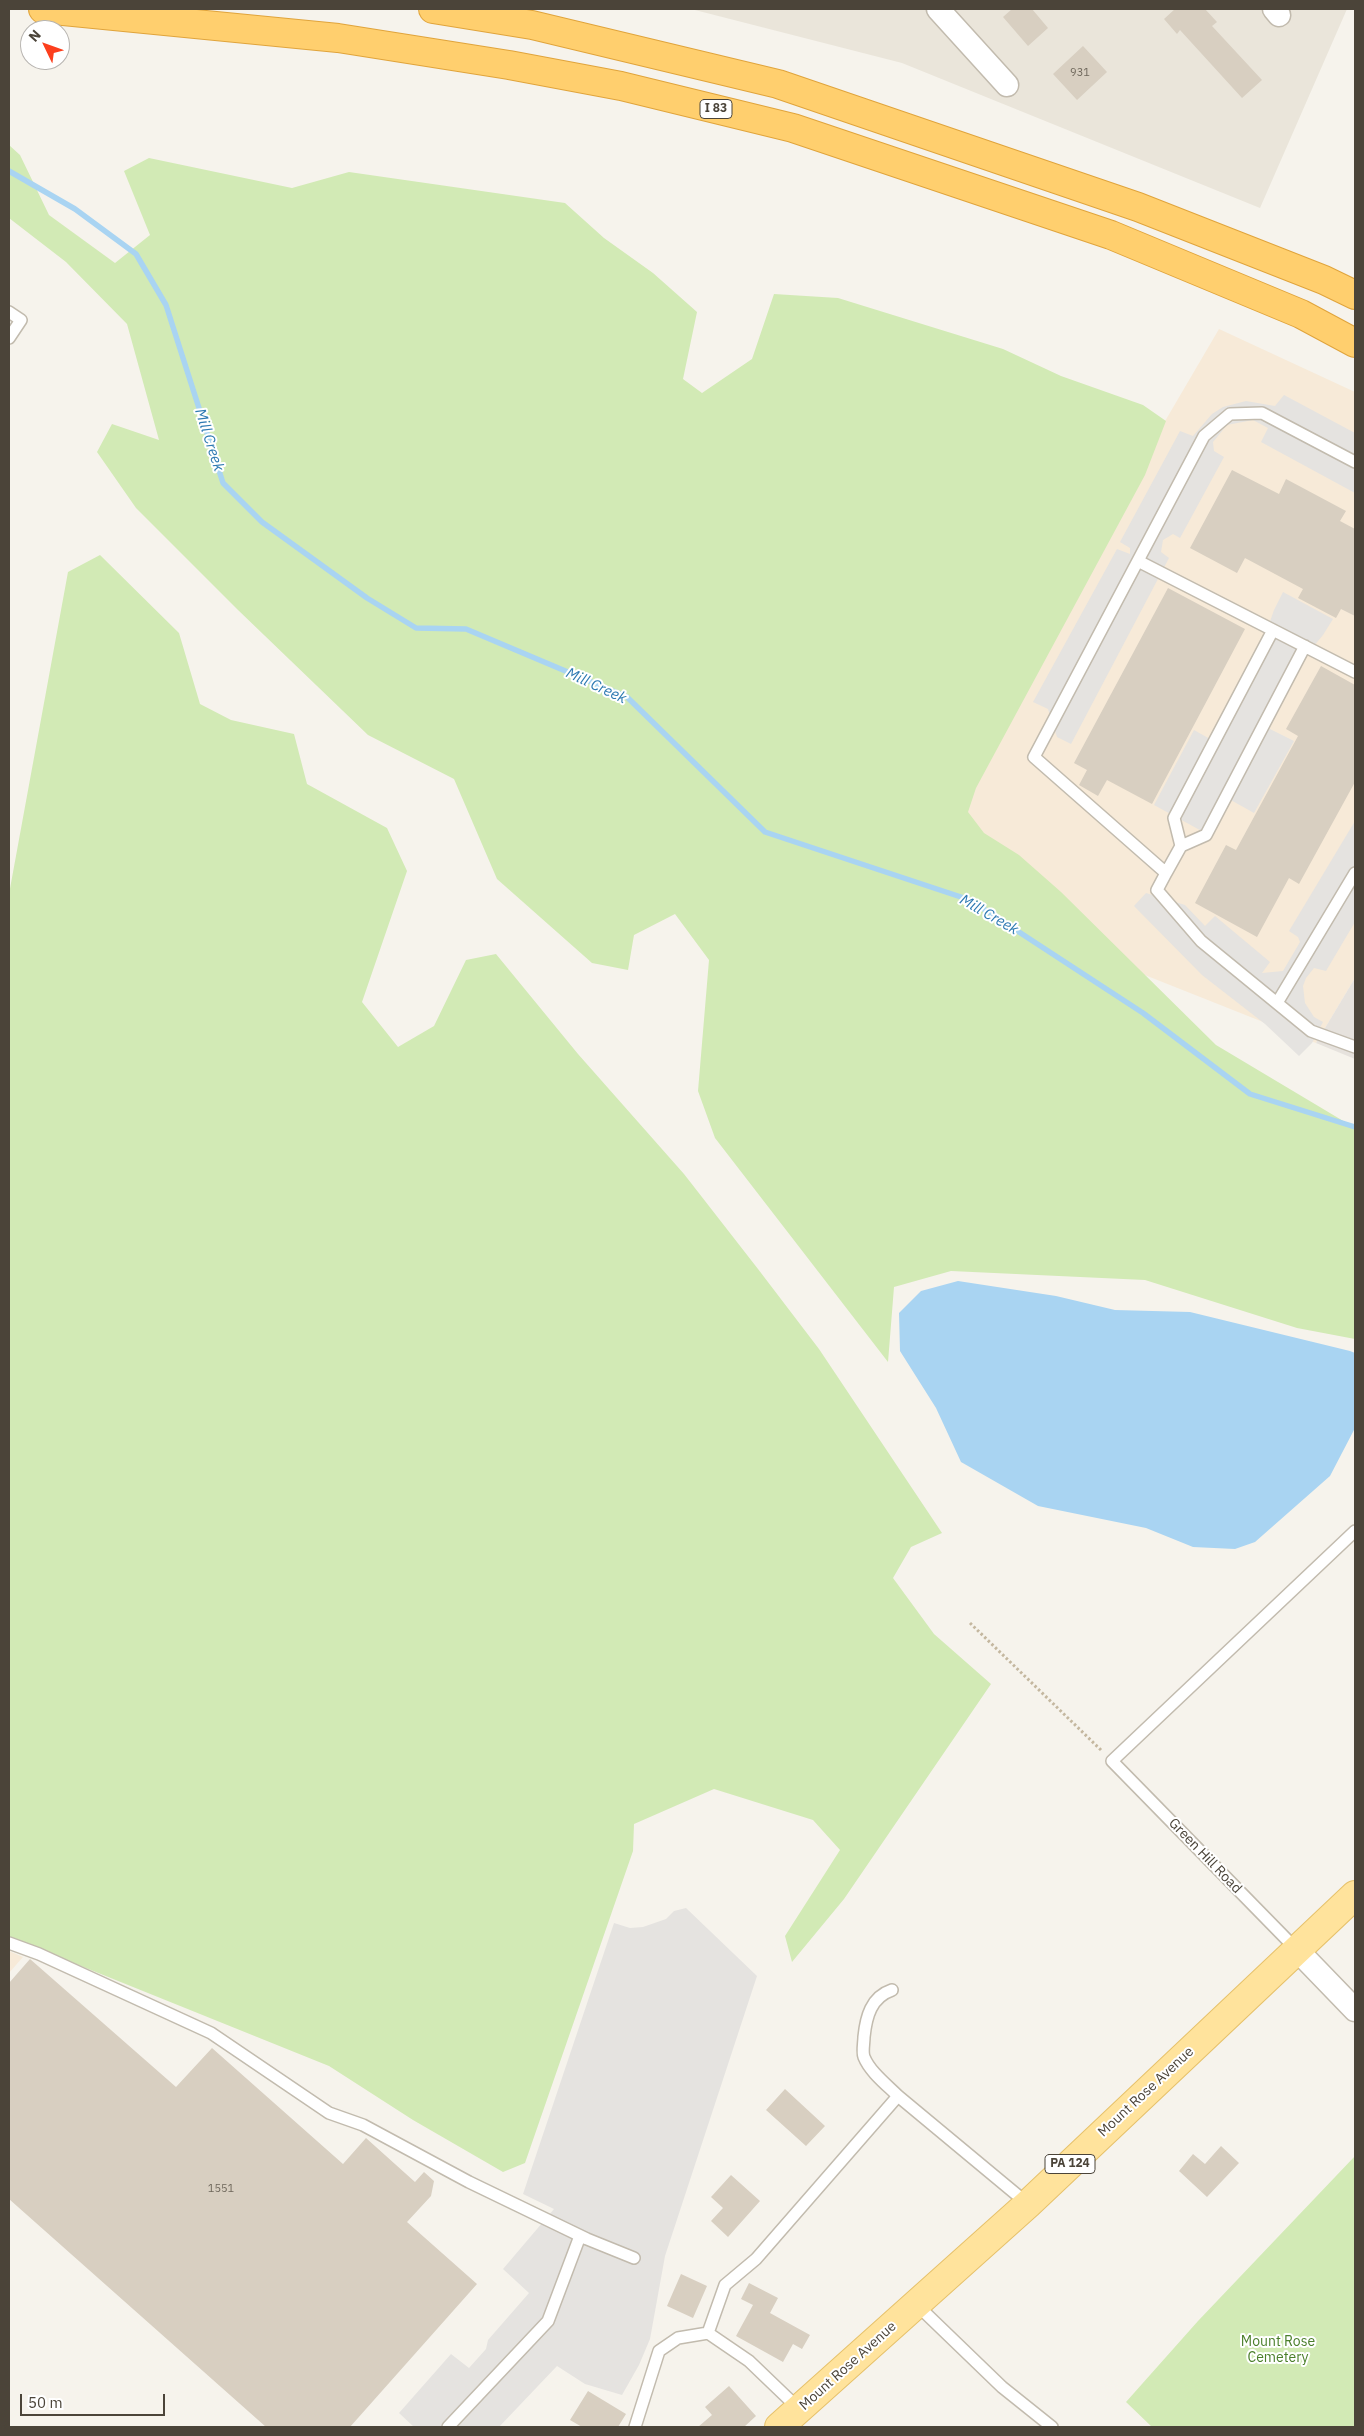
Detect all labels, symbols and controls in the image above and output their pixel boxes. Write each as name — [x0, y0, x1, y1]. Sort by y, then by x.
north arrow — [20, 20, 70, 70]
text: N — [25, 26, 45, 45]
house number: 931 — [1070, 66, 1090, 80]
road number: I 83 — [700, 100, 732, 118]
water label: Mill Creek — [190, 406, 228, 474]
water label: Mill Creek — [563, 664, 629, 708]
water label: Mill Creek — [957, 891, 1021, 939]
street label: Green Hill Road — [1165, 1815, 1245, 1897]
street label: Mount Rose Avenue — [1095, 2043, 1197, 2141]
road number: PA 124 — [1045, 2154, 1095, 2174]
house number: 1551 — [208, 2182, 234, 2196]
street label: Mount Rose Avenue — [796, 2318, 900, 2414]
park label: Mount Rose Cemetery — [1241, 2334, 1315, 2366]
scale bar — [22, 2384, 168, 2416]
text: 50 m — [28, 2393, 63, 2412]

